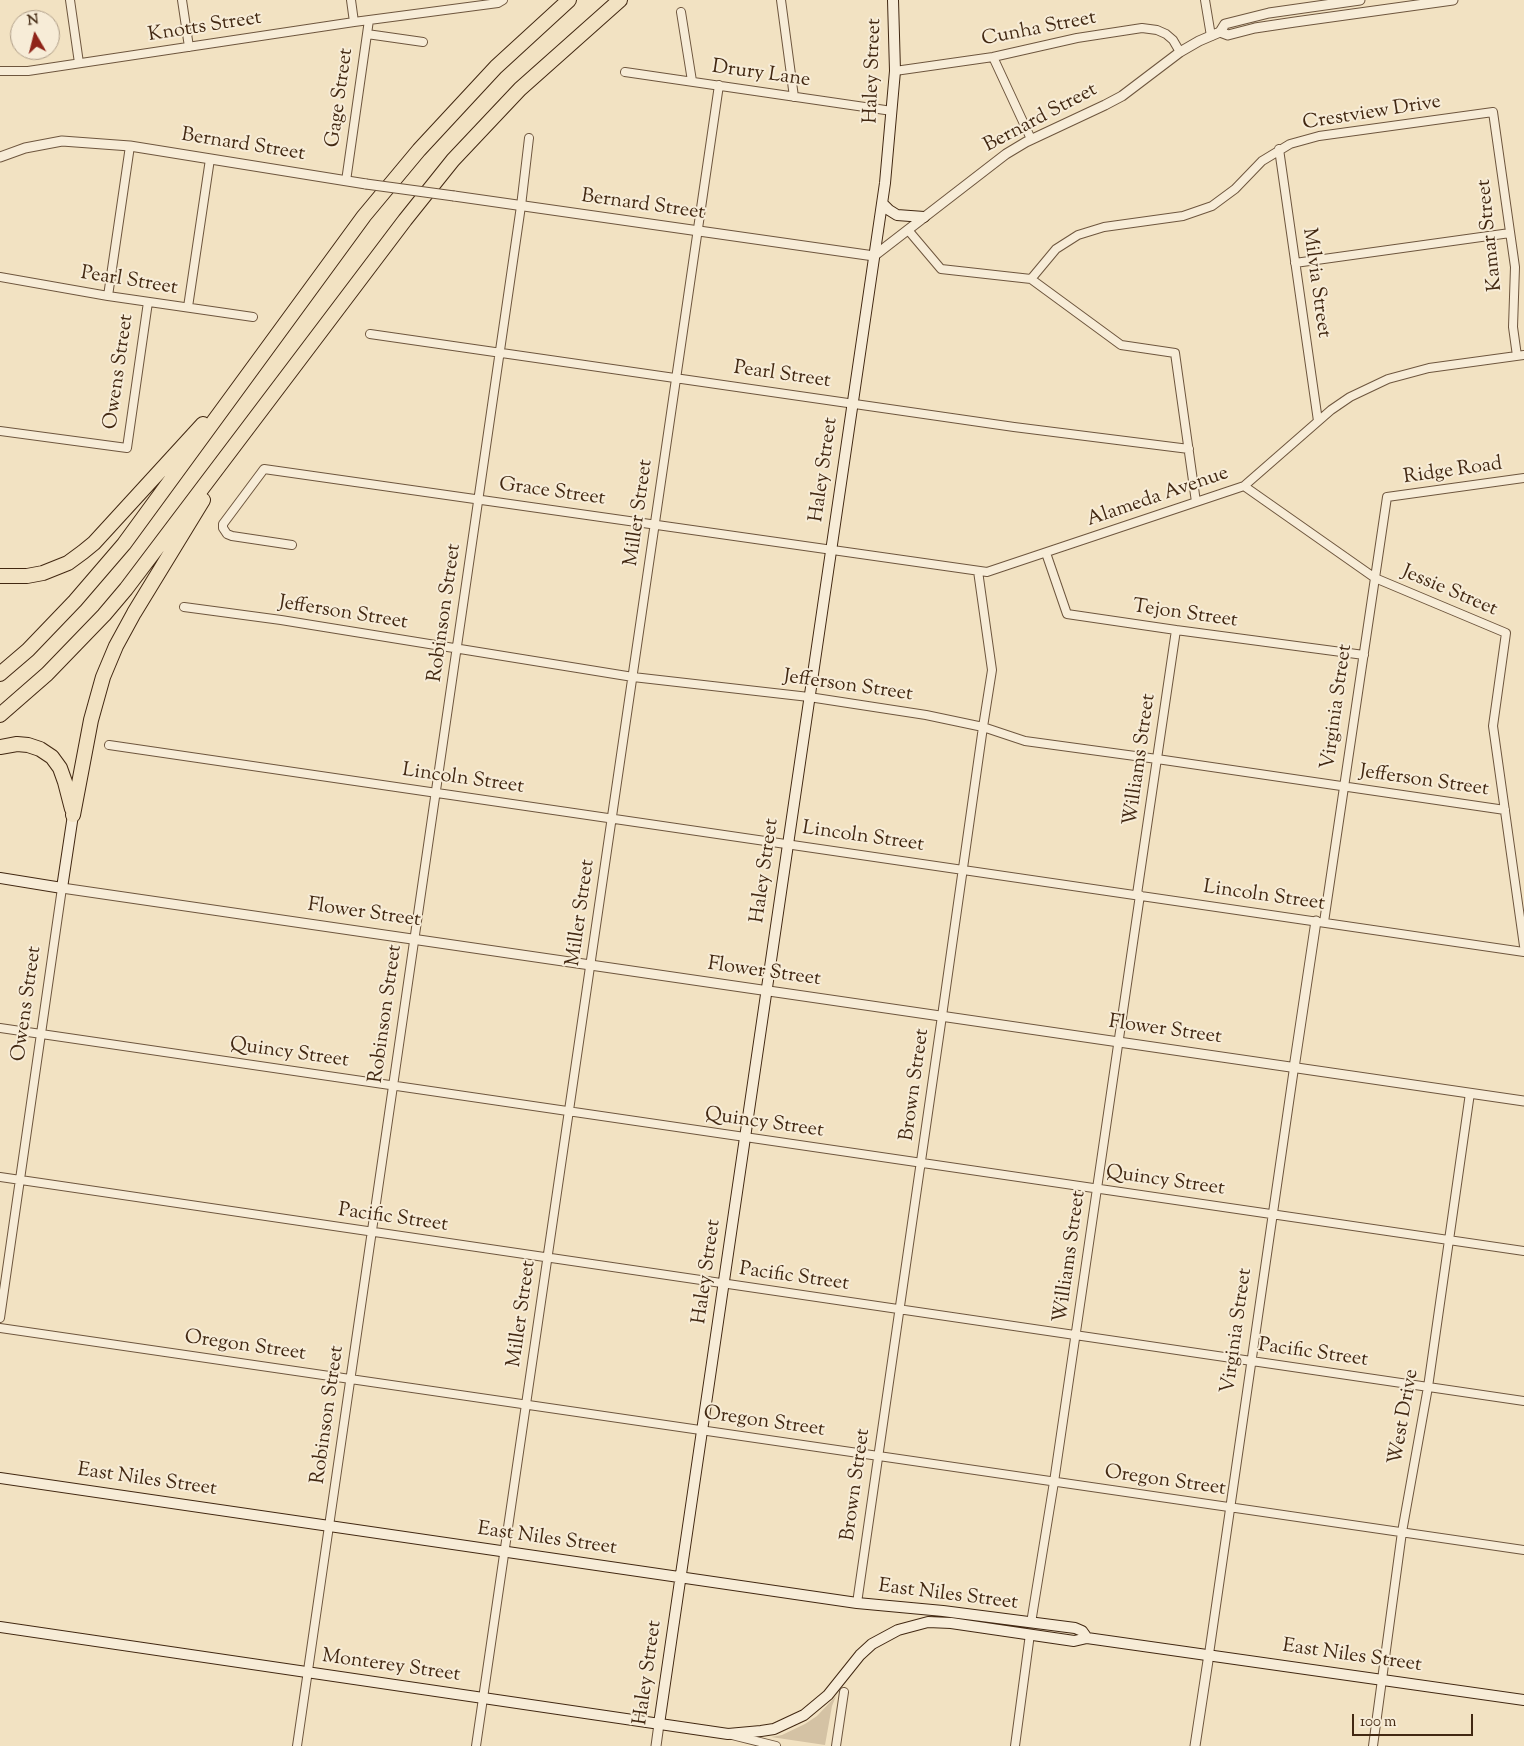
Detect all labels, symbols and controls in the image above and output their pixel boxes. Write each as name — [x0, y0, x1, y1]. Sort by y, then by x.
street label: Knotts Street — [147, 7, 263, 49]
street label: Cunha Street — [980, 7, 1098, 53]
north arrow — [10, 10, 60, 60]
text: N — [26, 10, 40, 32]
street label: Haley Street — [860, 18, 888, 124]
street label: Gage Street — [322, 47, 360, 149]
street label: Drury Lane — [710, 56, 812, 94]
street label: Bernard Street — [980, 79, 1102, 159]
street label: Crestview Drive — [1301, 91, 1443, 137]
street label: Bernard Street — [179, 124, 307, 168]
street label: Kamar Street — [1473, 178, 1509, 292]
street label: Bernard Street — [579, 185, 707, 227]
street label: Milvia Street — [1295, 227, 1335, 339]
street label: Pearl Street — [79, 263, 179, 301]
street label: Owens Street — [100, 313, 140, 431]
street label: Pearl Street — [732, 357, 832, 395]
street label: Haley Street — [806, 416, 844, 524]
street label: Ridge Road — [1402, 453, 1504, 491]
street label: Miller Street — [621, 458, 659, 568]
street label: Alameda Avenue — [1084, 463, 1232, 533]
street label: Grace Street — [497, 474, 607, 512]
street label: Robinson Street — [424, 542, 468, 684]
street label: Jessie Street — [1398, 561, 1500, 623]
street label: Jefferson Street — [277, 592, 409, 636]
street label: Tejon Street — [1131, 596, 1239, 634]
street label: Virginia Street — [1317, 643, 1359, 771]
street label: Jefferson Street — [782, 666, 914, 708]
street label: Williams Street — [1120, 692, 1162, 828]
street label: Lincoln Street — [401, 760, 525, 800]
street label: Jefferson Street — [1358, 761, 1490, 803]
street label: Haley Street — [747, 817, 785, 925]
street label: Lincoln Street — [801, 818, 925, 858]
street label: Miller Street — [563, 858, 601, 968]
street label: Lincoln Street — [1202, 877, 1326, 917]
street label: Flower Street — [306, 894, 422, 934]
street label: Robinson Street — [365, 943, 409, 1085]
street label: Owens Street — [8, 945, 48, 1063]
street label: Flower Street — [706, 953, 822, 993]
street label: Flower Street — [1107, 1011, 1223, 1051]
street label: Brown Street — [896, 1027, 936, 1143]
street label: Quincy Street — [228, 1034, 350, 1074]
street label: Quincy Street — [703, 1104, 825, 1144]
street label: Quincy Street — [1104, 1162, 1226, 1202]
street label: Williams Street — [1050, 1189, 1092, 1325]
street label: Pacific Street — [337, 1199, 449, 1239]
street label: Haley Street — [689, 1218, 727, 1326]
street label: Pacific Street — [738, 1258, 850, 1298]
street label: Miller Street — [504, 1259, 542, 1369]
street label: Virginia Street — [1217, 1267, 1259, 1395]
street label: Oregon Street — [183, 1327, 307, 1367]
street label: Pacific Street — [1257, 1334, 1369, 1374]
street label: Robinson Street — [307, 1344, 351, 1486]
street label: West Drive — [1385, 1367, 1425, 1467]
street label: Oregon Street — [702, 1403, 826, 1443]
street label: Brown Street — [837, 1427, 877, 1543]
street label: East Niles Street — [76, 1459, 218, 1503]
street label: Oregon Street — [1103, 1462, 1227, 1502]
street label: East Niles Street — [476, 1518, 618, 1562]
street label: East Niles Street — [877, 1576, 1019, 1616]
street label: Haley Street — [630, 1619, 668, 1727]
street label: East Niles Street — [1281, 1635, 1423, 1679]
street label: Monterey Street — [320, 1645, 462, 1689]
scale bar — [1354, 1704, 1475, 1736]
text: 100 m — [1360, 1712, 1396, 1733]

